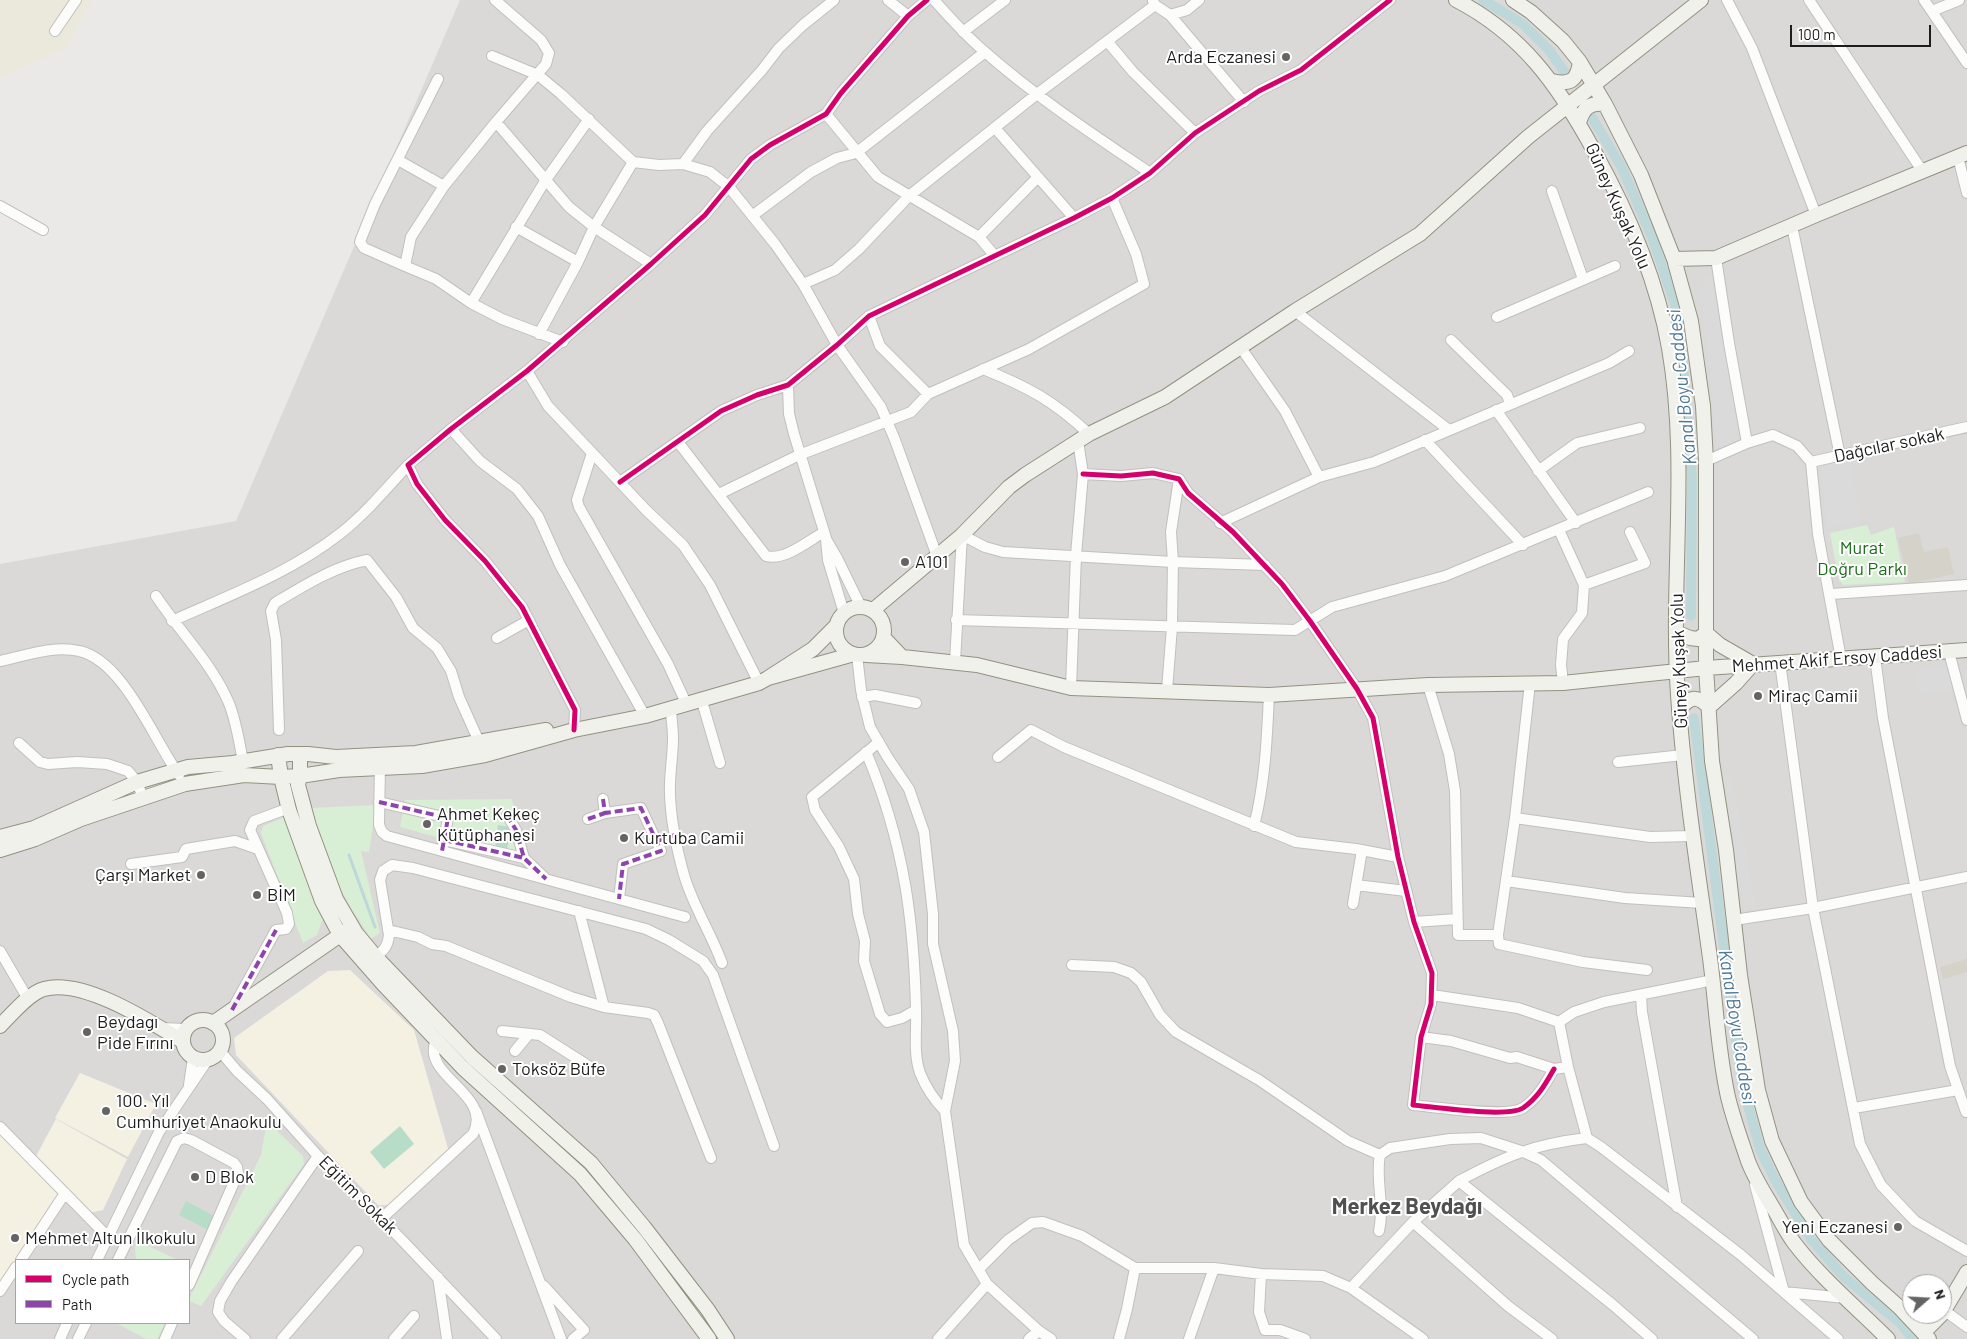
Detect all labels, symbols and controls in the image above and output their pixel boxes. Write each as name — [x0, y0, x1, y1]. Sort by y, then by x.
scale bar — [1792, 15, 1933, 47]
text: 100 m — [1798, 25, 1836, 43]
place label: Arda Eczanesi — [1166, 46, 1276, 68]
marker: Arda Eczanesi — [1280, 51, 1292, 63]
street label: Güney Kuşak Yolu — [1581, 140, 1655, 272]
water label: Kanal Boyu Caddesi — [1662, 308, 1702, 466]
street label: Dağcılar sokak — [1832, 423, 1946, 467]
park label: Murat Doğru Parkı — [1817, 537, 1907, 580]
place label: A101 — [915, 551, 948, 573]
marker: A101 — [899, 556, 911, 568]
street label: Güney Kuşak Yolu — [1666, 593, 1692, 729]
street label: Mehmet Akif Ersoy Caddesi — [1731, 641, 1943, 677]
place label: Miraç Camii — [1768, 685, 1858, 707]
marker: Miraç Camii — [1752, 690, 1764, 702]
place label: Ahmet Kekeç Kütüphanesi — [437, 803, 540, 846]
marker: Ahmet Kekeç Kütüphanesi — [421, 818, 433, 830]
place label: Kurtuba Camii — [634, 827, 744, 849]
marker: Kurtuba Camii — [618, 832, 630, 844]
place label: Çarşı Market — [95, 864, 191, 886]
marker: Çarşı Market — [195, 869, 207, 881]
place label: BİM — [267, 884, 296, 906]
marker: BİM — [251, 889, 263, 901]
water label: Kanal Boyu Caddesi — [1713, 948, 1761, 1106]
place label: Beydagı Pide Fırını — [97, 1011, 173, 1054]
marker: Beydagı Pide Fırını — [81, 1026, 93, 1038]
place label: Toksöz Büfe — [512, 1058, 606, 1080]
marker: Toksöz Büfe — [496, 1063, 508, 1075]
place label: 100. Yıl Cumhuriyet Anaokulu — [116, 1090, 282, 1132]
marker: 100. Yıl Cumhuriyet Anaokulu — [100, 1105, 112, 1117]
street label: Eğitim Sokak — [314, 1151, 402, 1239]
place label: D Blok — [205, 1166, 254, 1188]
marker: D Blok — [189, 1171, 201, 1183]
district label: Merkez Beydağı — [1332, 1194, 1482, 1220]
place label: Yeni Eczanesi — [1782, 1216, 1888, 1238]
marker: Yeni Eczanesi — [1892, 1221, 1904, 1233]
place label: Mehmet Altun İlkokulu — [25, 1227, 196, 1249]
marker: Mehmet Altun İlkokulu — [9, 1232, 21, 1244]
legend — [15, 1259, 190, 1324]
text: Cycle path — [62, 1270, 129, 1288]
north arrow — [1902, 1274, 1952, 1324]
text: N — [1931, 1287, 1950, 1301]
text: Path — [62, 1295, 92, 1313]

